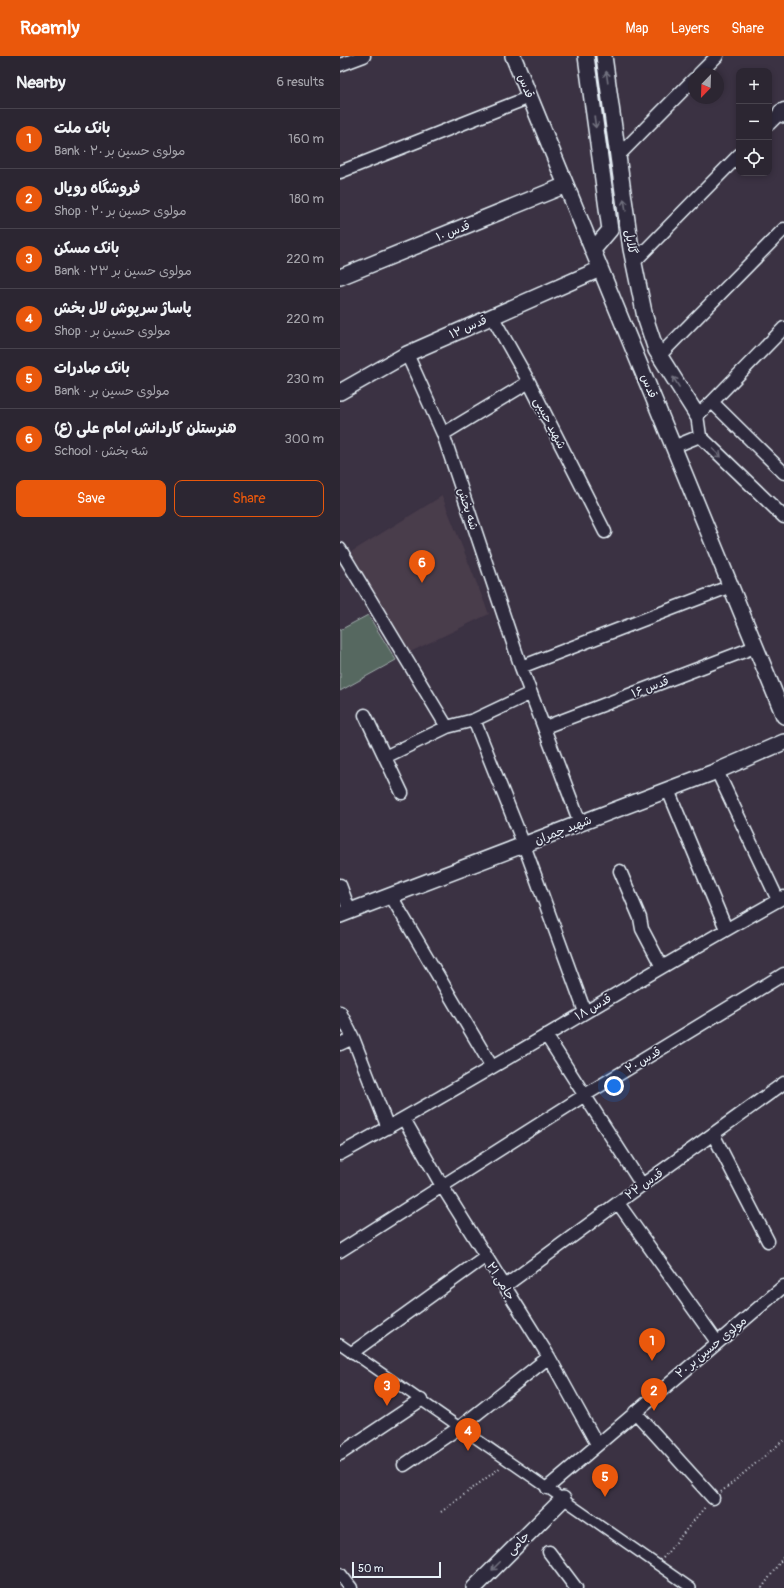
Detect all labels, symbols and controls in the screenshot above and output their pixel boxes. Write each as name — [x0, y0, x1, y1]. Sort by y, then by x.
text: Roamly — [20, 16, 80, 40]
text: Map — [626, 20, 649, 37]
text: Layers — [671, 20, 709, 37]
text: Share — [731, 20, 764, 37]
north arrow — [688, 68, 724, 104]
map controls — [736, 68, 772, 176]
button: + — [736, 68, 772, 104]
one-way arrow — [603, 71, 611, 84]
text: Nearby — [16, 72, 65, 93]
street label: قدس — [514, 72, 537, 100]
text: 6 results — [277, 74, 324, 90]
button: − — [736, 104, 772, 140]
one-way arrow — [591, 115, 599, 128]
text: بانک ملت — [54, 119, 110, 138]
text: 1 — [26, 131, 32, 147]
text: 160 m — [288, 131, 324, 147]
button: locate — [736, 140, 772, 176]
text: Bank · مولوی حسین بر ۲۰ — [54, 143, 185, 159]
text: فروشگاه رویال — [54, 179, 140, 198]
text: 2 — [25, 191, 33, 207]
text: 180 m — [289, 191, 324, 207]
one-way arrow — [621, 199, 629, 212]
text: Shop · مولوی حسین بر ۲۰ — [54, 203, 187, 219]
street label: قدس ۱۰ — [434, 218, 472, 245]
street label: گلایل — [621, 229, 640, 255]
text: بانک مسکن — [54, 239, 119, 258]
text: 3 — [25, 251, 33, 267]
text: 220 m — [286, 251, 324, 267]
text: Bank · مولوی حسین بر ۲۳ — [54, 263, 192, 279]
text: پاساژ سرپوش لال بخش — [54, 299, 191, 318]
text: 4 — [25, 311, 33, 327]
text: 220 m — [286, 311, 324, 327]
street label: قدس ۱۲ — [447, 313, 489, 342]
text: Shop · مولوی حسین بر — [54, 323, 171, 339]
text: بانک صادرات — [54, 359, 130, 378]
text: 5 — [25, 371, 33, 387]
text: 230 m — [287, 371, 324, 387]
street label: قدس — [637, 372, 660, 400]
one-way arrow — [672, 377, 680, 388]
text: Bank · مولوی حسین بر — [54, 383, 170, 399]
street label: شهید حبیبی — [530, 395, 569, 452]
text: هنرستلن کاردانش امام علی (ع) — [54, 419, 236, 438]
text: 6 — [25, 431, 33, 447]
text: 300 m — [285, 431, 324, 447]
text: School · شه بخش — [54, 443, 148, 459]
one-way arrow — [712, 448, 722, 458]
button: Save — [16, 480, 166, 517]
button: Share — [174, 480, 324, 517]
street label: شه بخش — [454, 486, 481, 532]
pin: 6 — [409, 550, 435, 583]
street label: قدس ۱۶ — [629, 674, 671, 701]
street label: شهید چمران — [533, 813, 594, 848]
street label: قدس ۱۸ — [572, 991, 614, 1024]
street label: قدس ۲۰ — [623, 1044, 664, 1077]
your location — [604, 1076, 624, 1096]
street label: قدس ۲۲ — [622, 1166, 666, 1203]
street label: جامی ۲۱ — [483, 1260, 518, 1303]
street label: مولوی حسین بر ۲۰ — [673, 1313, 750, 1382]
pin: 1 — [639, 1328, 665, 1361]
pin: 3 — [374, 1373, 400, 1406]
pin: 2 — [641, 1378, 667, 1411]
pin: 4 — [455, 1418, 481, 1451]
pin: 5 — [592, 1464, 618, 1497]
street label: جامی — [504, 1529, 533, 1558]
scale bar — [352, 1560, 441, 1579]
one-way arrow — [491, 1561, 500, 1571]
text: 50 m — [358, 1562, 384, 1575]

